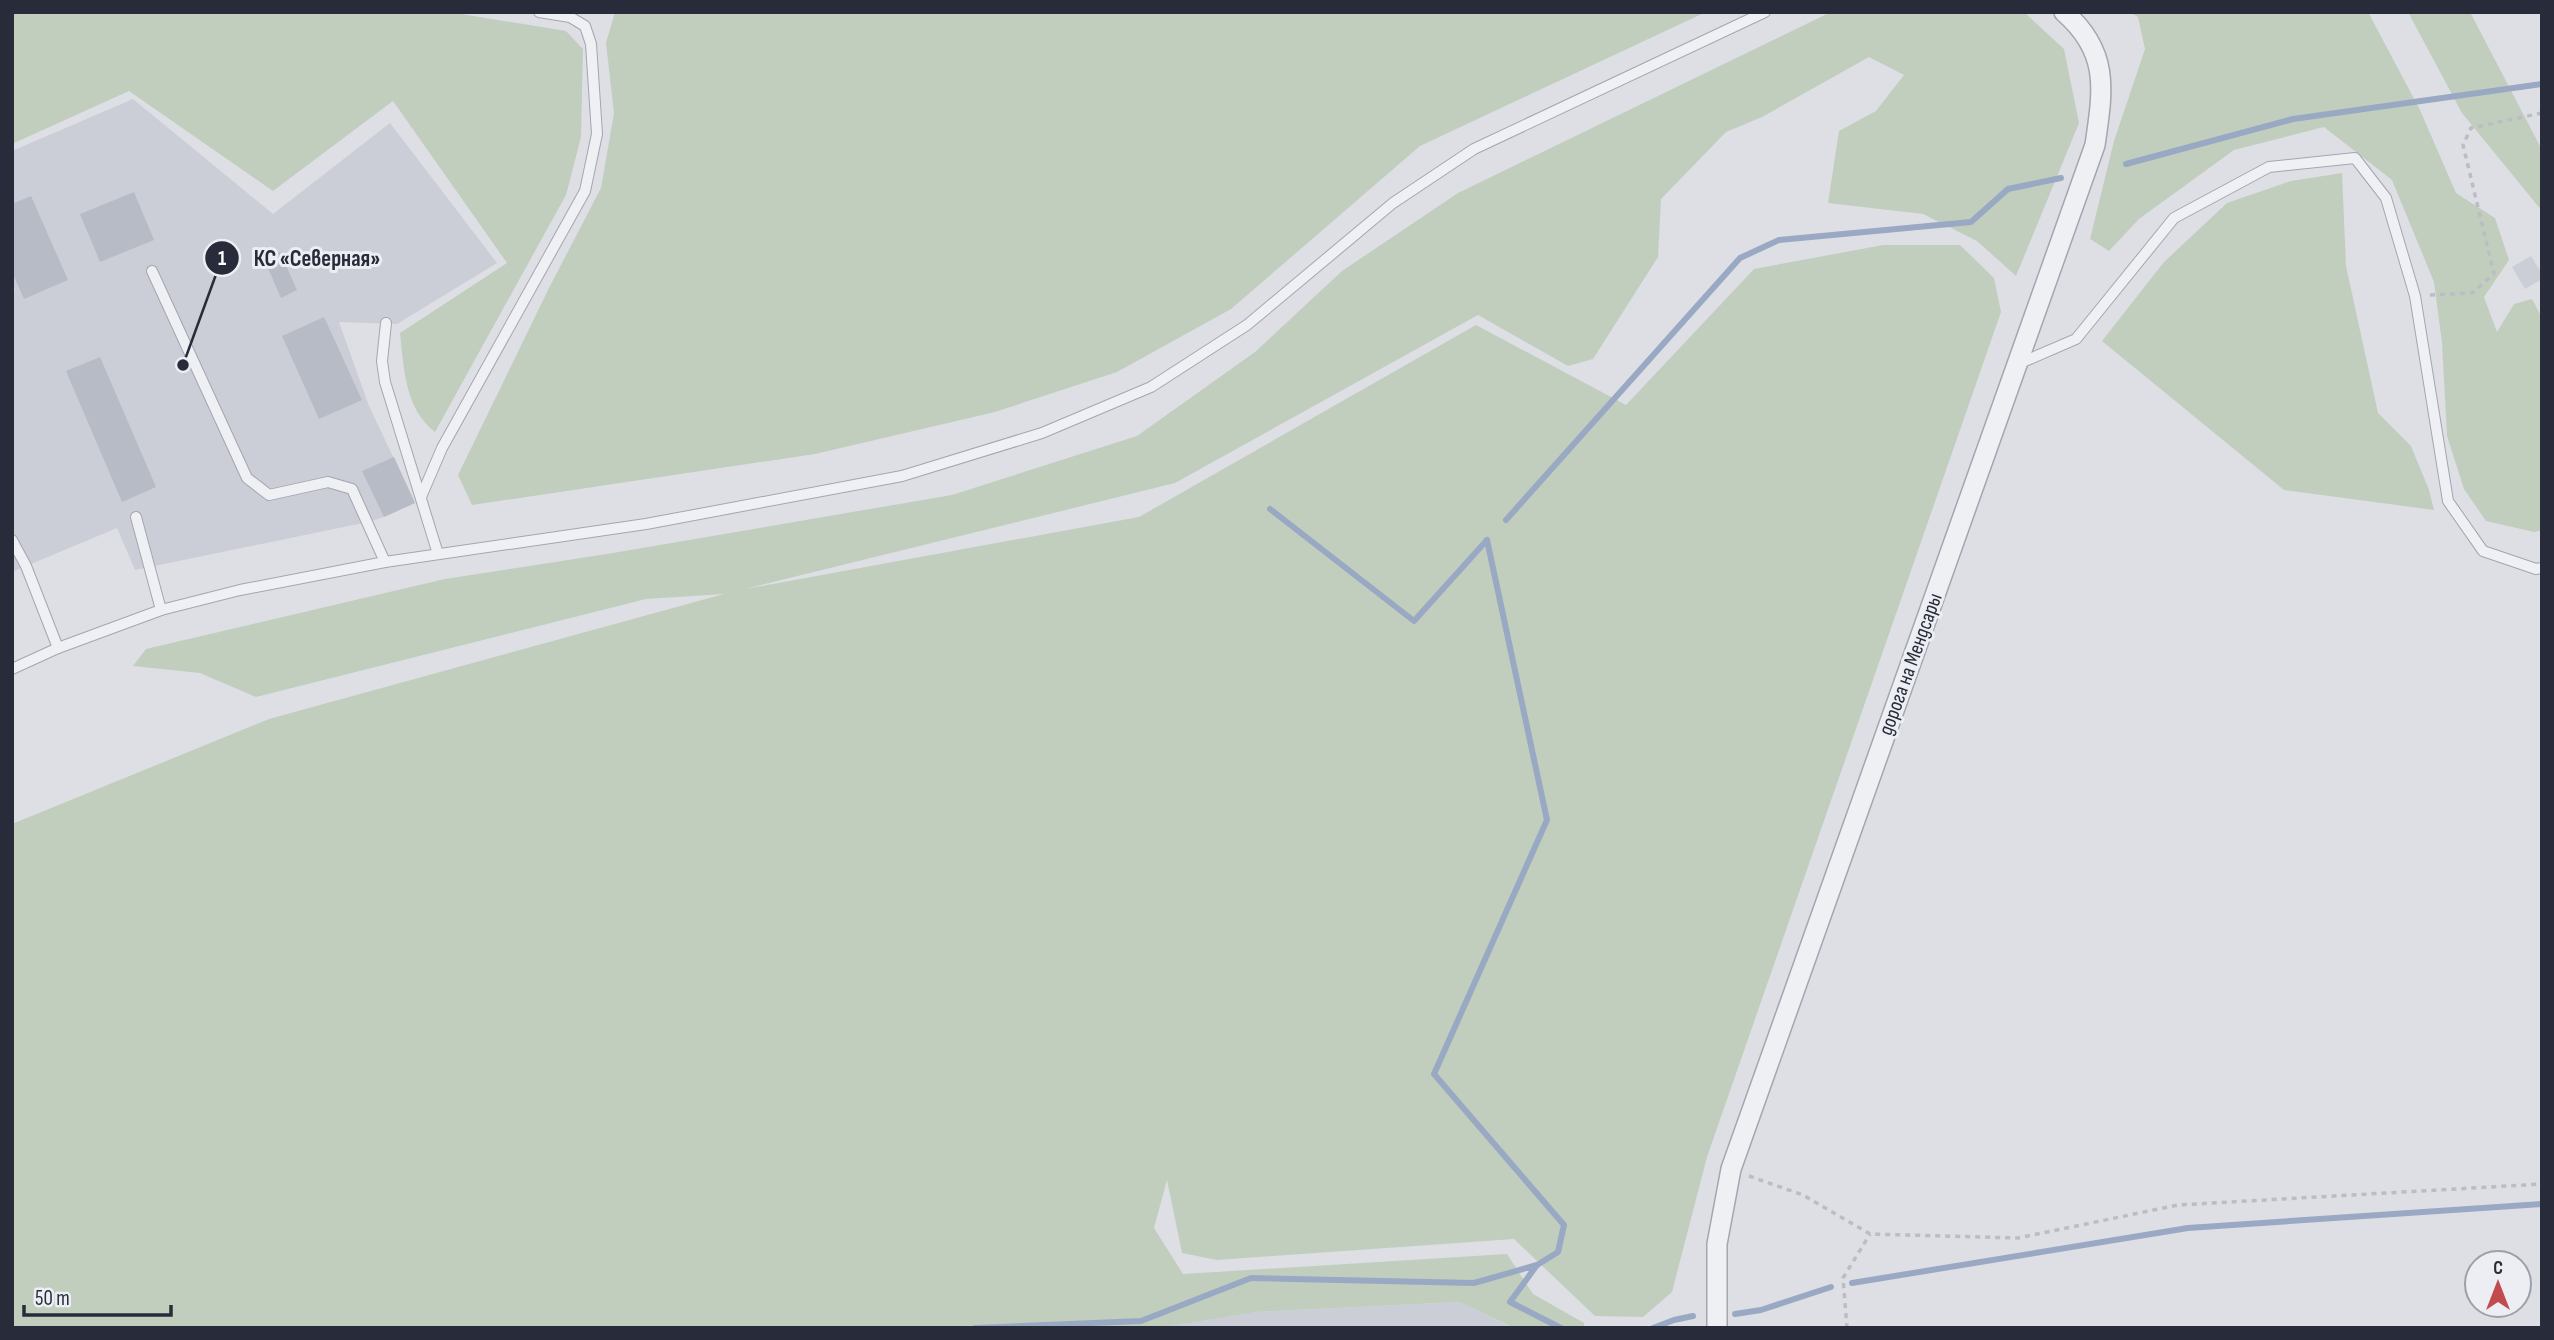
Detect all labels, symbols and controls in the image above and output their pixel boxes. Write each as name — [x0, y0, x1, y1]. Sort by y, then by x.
callout: КС «Северная» — [205, 236, 394, 280]
text: КС «Северная» — [254, 245, 380, 273]
text: 1 — [218, 246, 226, 271]
street label: дорога на Мендсары — [1873, 590, 1948, 739]
north arrow — [2463, 1249, 2533, 1319]
text: С — [2493, 1257, 2503, 1280]
scale bar — [24, 1274, 172, 1318]
text: 50 m — [35, 1286, 70, 1311]

